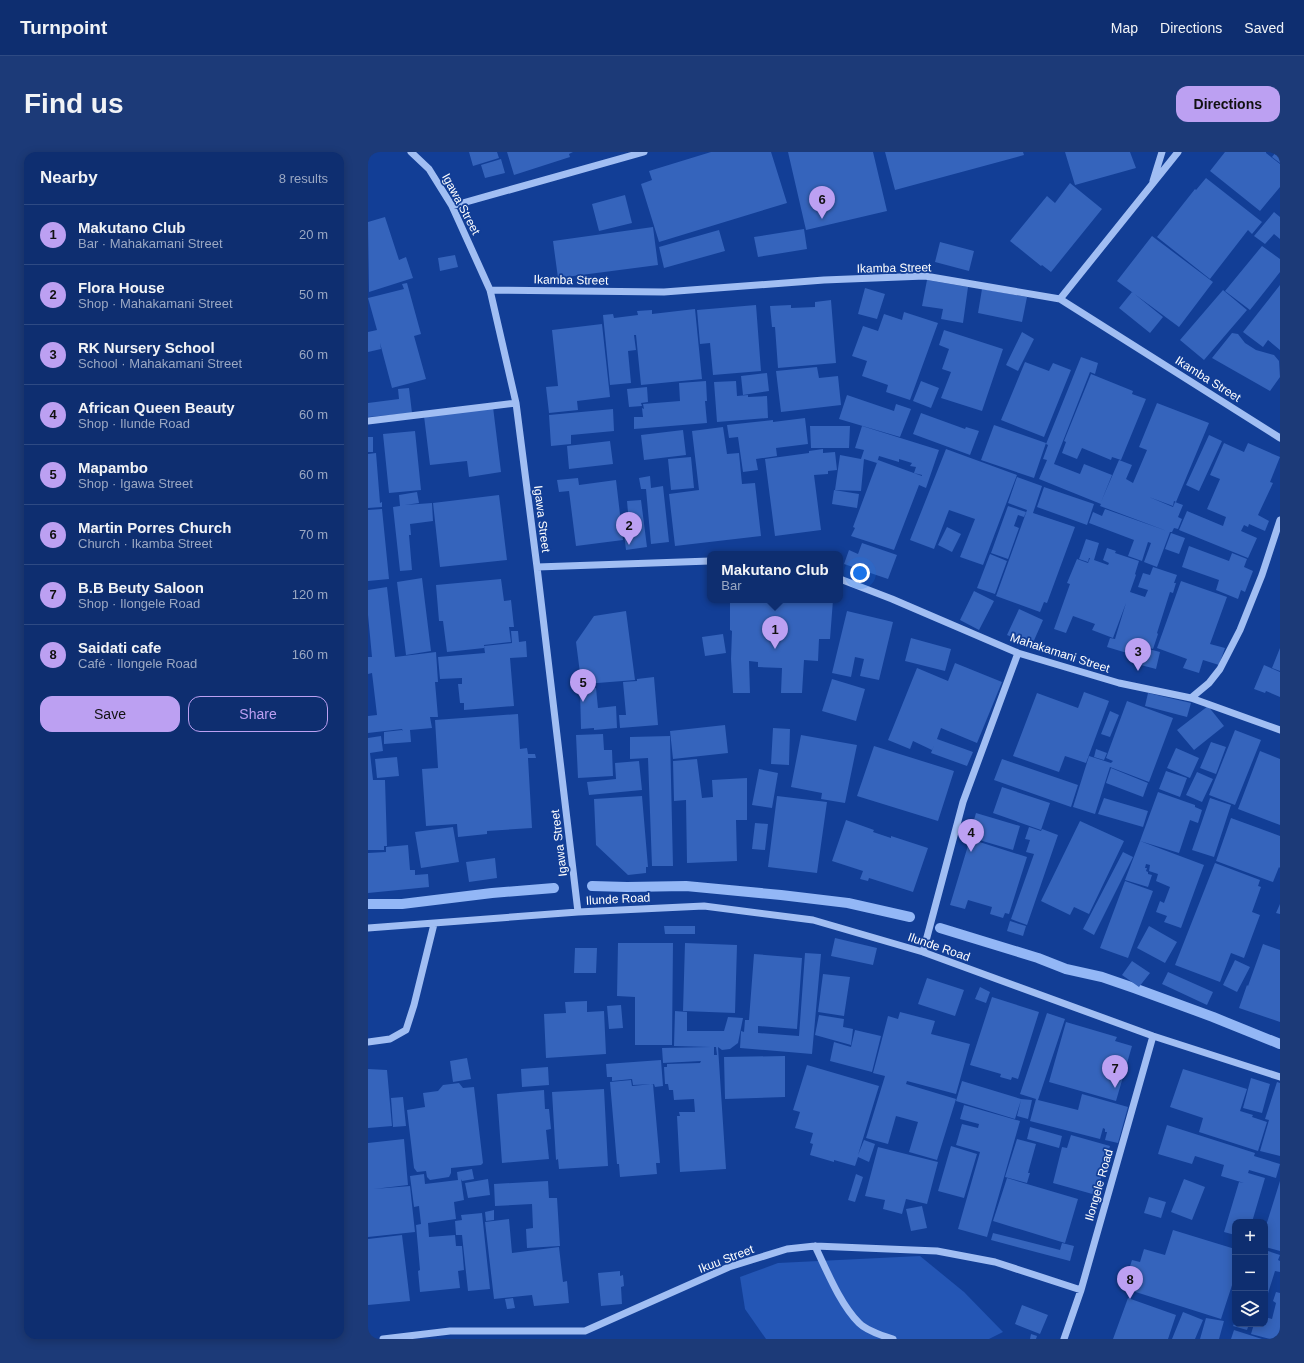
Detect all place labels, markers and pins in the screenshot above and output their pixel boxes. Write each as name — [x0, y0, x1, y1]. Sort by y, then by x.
pin: 6 — [809, 186, 835, 219]
pin: 2 — [616, 512, 642, 545]
pin: 1 — [762, 616, 788, 649]
pin: 3 — [1125, 638, 1151, 671]
pin: 5 — [570, 669, 596, 702]
pin: 4 — [958, 819, 984, 852]
pin: 7 — [1102, 1055, 1128, 1088]
pin: 8 — [1117, 1266, 1143, 1299]

